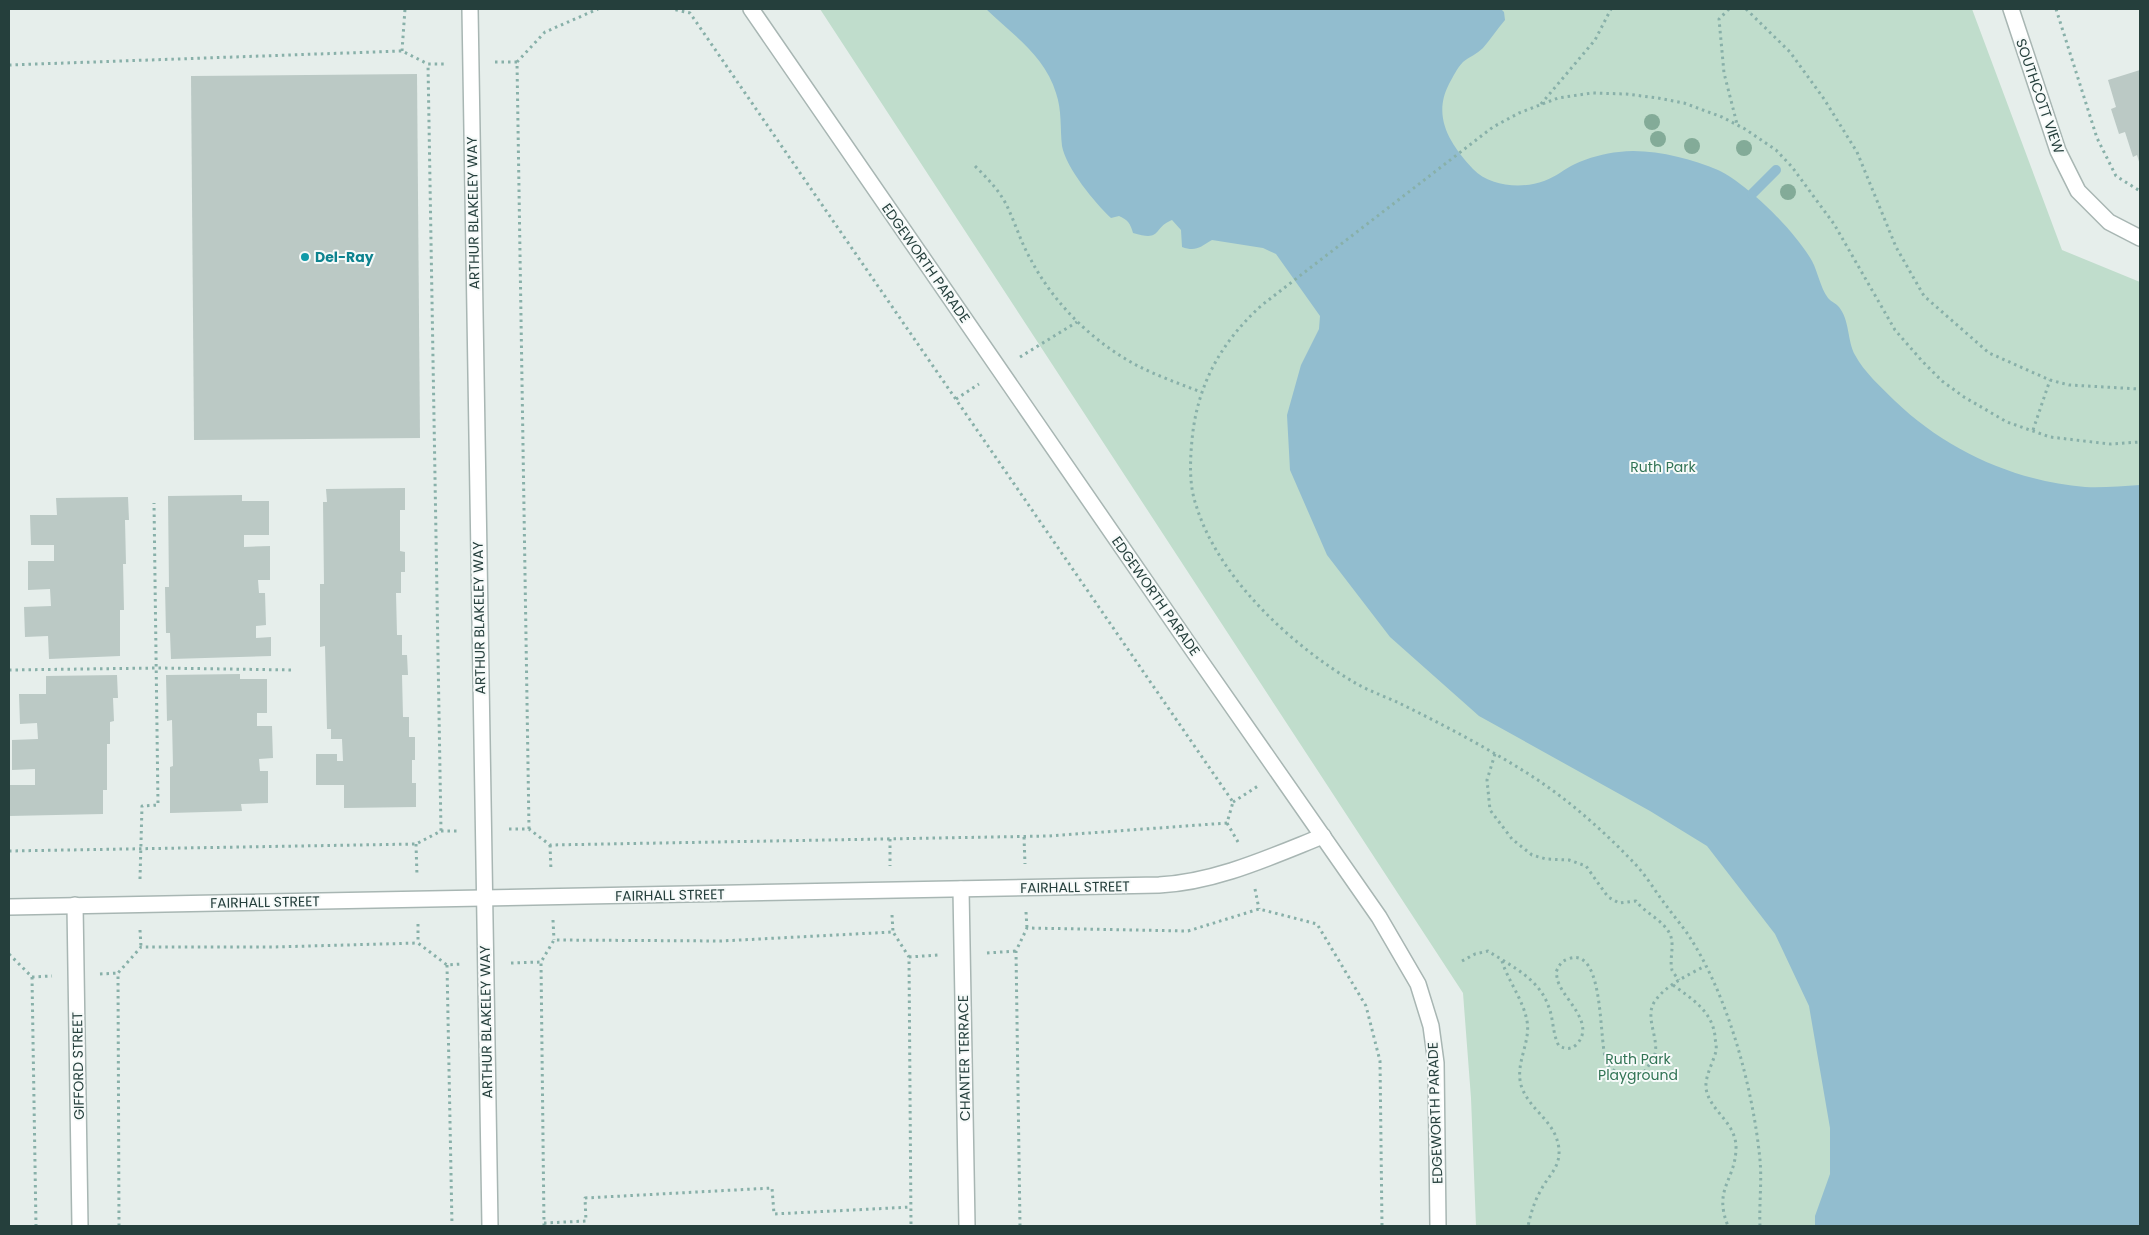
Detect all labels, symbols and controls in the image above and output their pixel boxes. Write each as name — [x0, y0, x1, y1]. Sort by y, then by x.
street label: SOUTHCOTT VIEW — [2011, 36, 2069, 156]
street label: ARTHUR BLAKELEY WAY — [462, 136, 484, 290]
street label: EDGEWORTH PARADE — [877, 199, 975, 327]
place label: Del-Ray — [315, 247, 374, 267]
marker: Del-Ray — [299, 251, 311, 263]
park label: Ruth Park — [1630, 457, 1696, 477]
street label: EDGEWORTH PARADE — [1107, 532, 1205, 660]
street label: ARTHUR BLAKELEY WAY — [468, 541, 490, 695]
street label: FAIRHALL STREET — [1020, 876, 1130, 898]
street label: FAIRHALL STREET — [615, 884, 725, 906]
street label: FAIRHALL STREET — [210, 891, 320, 913]
street label: ARTHUR BLAKELEY WAY — [475, 945, 497, 1099]
street label: CHANTER TERRACE — [953, 995, 975, 1121]
street label: GIFFORD STREET — [67, 1011, 89, 1120]
street label: EDGEWORTH PARADE — [1423, 1042, 1447, 1184]
park label: Ruth Park Playground — [1598, 1049, 1678, 1085]

